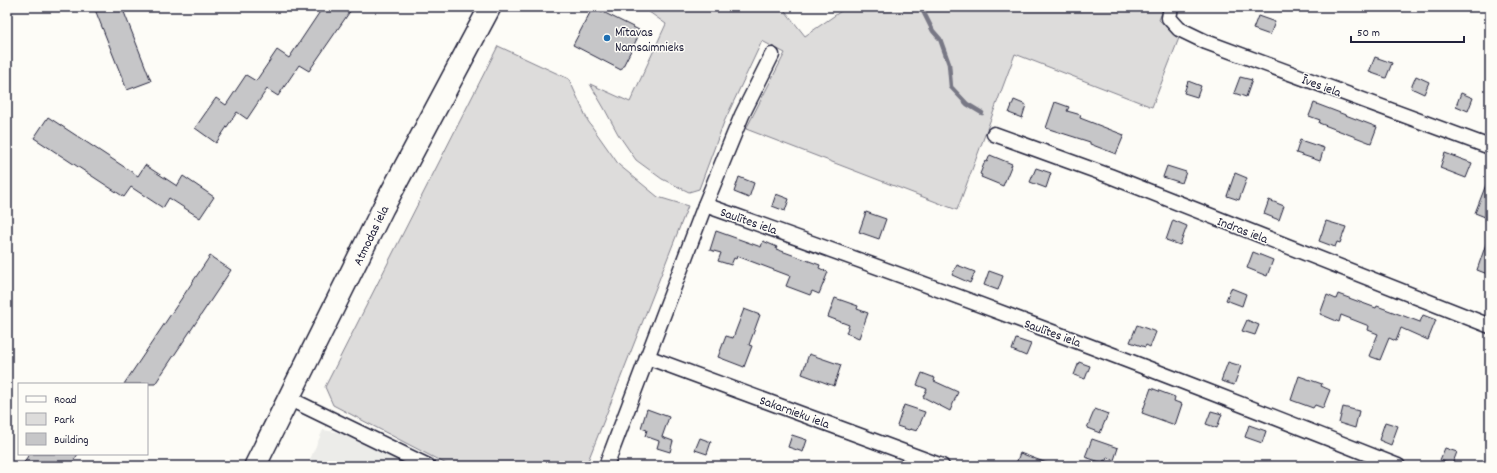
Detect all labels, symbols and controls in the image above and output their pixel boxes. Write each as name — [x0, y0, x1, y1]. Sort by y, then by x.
scale bar — [1351, 18, 1464, 44]
place label: Mītavas Namsaimnieks — [615, 24, 684, 58]
text: 50 m — [1357, 25, 1380, 42]
marker: Mītavas Namsaimnieks — [602, 33, 612, 43]
street label: Īves iela — [1299, 71, 1344, 104]
street label: Atmodas iela — [350, 202, 395, 269]
street label: Saulītes iela — [717, 204, 780, 241]
street label: Indras iela — [1214, 213, 1271, 250]
street label: Saulītes iela — [1021, 315, 1084, 354]
legend — [18, 383, 148, 455]
text: Road — [54, 392, 76, 409]
street label: Sakarnieku iela — [756, 392, 833, 435]
text: Park — [54, 412, 75, 429]
text: Building — [54, 432, 89, 449]

